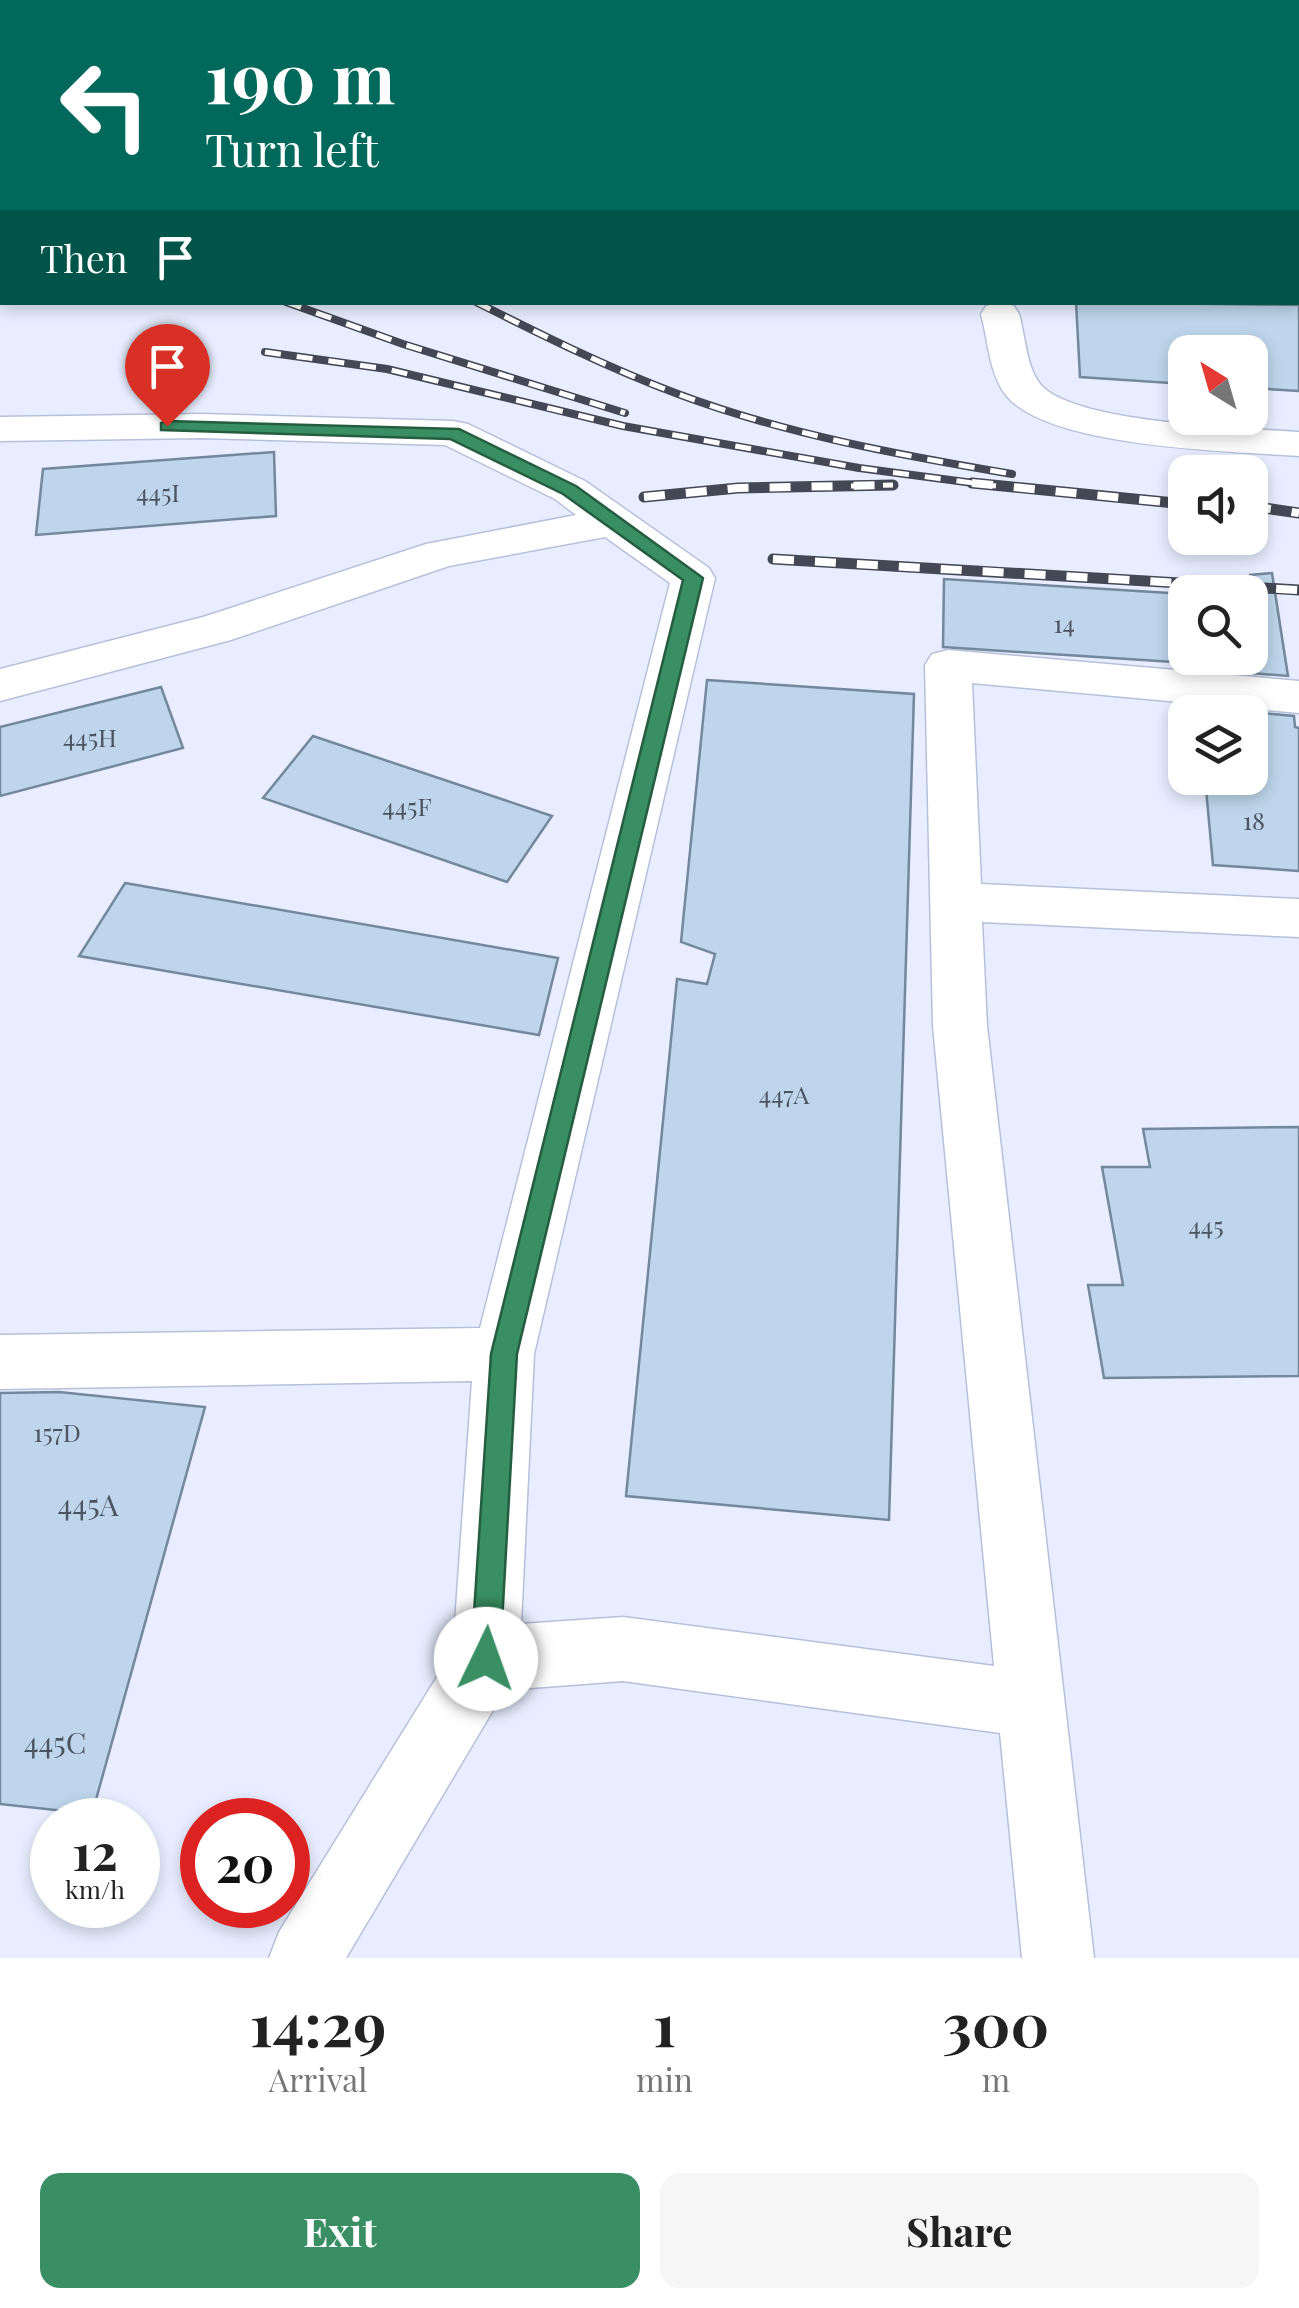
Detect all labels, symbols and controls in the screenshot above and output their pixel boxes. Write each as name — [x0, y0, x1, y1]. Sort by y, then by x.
text: 190 m — [205, 28, 395, 122]
icon: left — [40, 40, 170, 170]
text: Turn left — [205, 118, 379, 178]
icon: arrive — [148, 230, 203, 285]
text: Then — [40, 232, 128, 283]
pin — [125, 324, 210, 427]
north arrow — [1168, 335, 1268, 435]
map controls — [1168, 335, 1268, 795]
icon: arrive — [140, 339, 195, 394]
button: sound — [1168, 455, 1268, 555]
house number: 445I — [136, 475, 180, 508]
button: search — [1168, 575, 1268, 675]
house number: 14 — [1053, 606, 1075, 639]
button: layers — [1168, 695, 1268, 795]
house number: 445H — [63, 720, 117, 753]
house number: 445F — [382, 789, 432, 822]
house number: 18 — [1243, 803, 1265, 836]
house number: 447A — [759, 1077, 809, 1110]
house number: 445 — [1188, 1208, 1224, 1241]
house number: 157D — [33, 1415, 81, 1448]
house number: 445A — [58, 1484, 120, 1524]
position arrow — [434, 1607, 538, 1711]
house number: 445C — [24, 1722, 86, 1762]
speed limit sign: 20 — [180, 1798, 310, 1928]
text: 12 — [72, 1817, 118, 1884]
text: km/h — [65, 1872, 125, 1905]
text: 14:29 — [250, 1982, 386, 2062]
text: 1 — [653, 1982, 676, 2062]
text: 300 — [943, 1982, 1049, 2062]
text: Arrival — [269, 2057, 367, 2100]
text: min — [636, 2057, 693, 2100]
text: m — [982, 2057, 1010, 2100]
button: Exit — [40, 2173, 640, 2288]
button: Share — [660, 2173, 1259, 2288]

